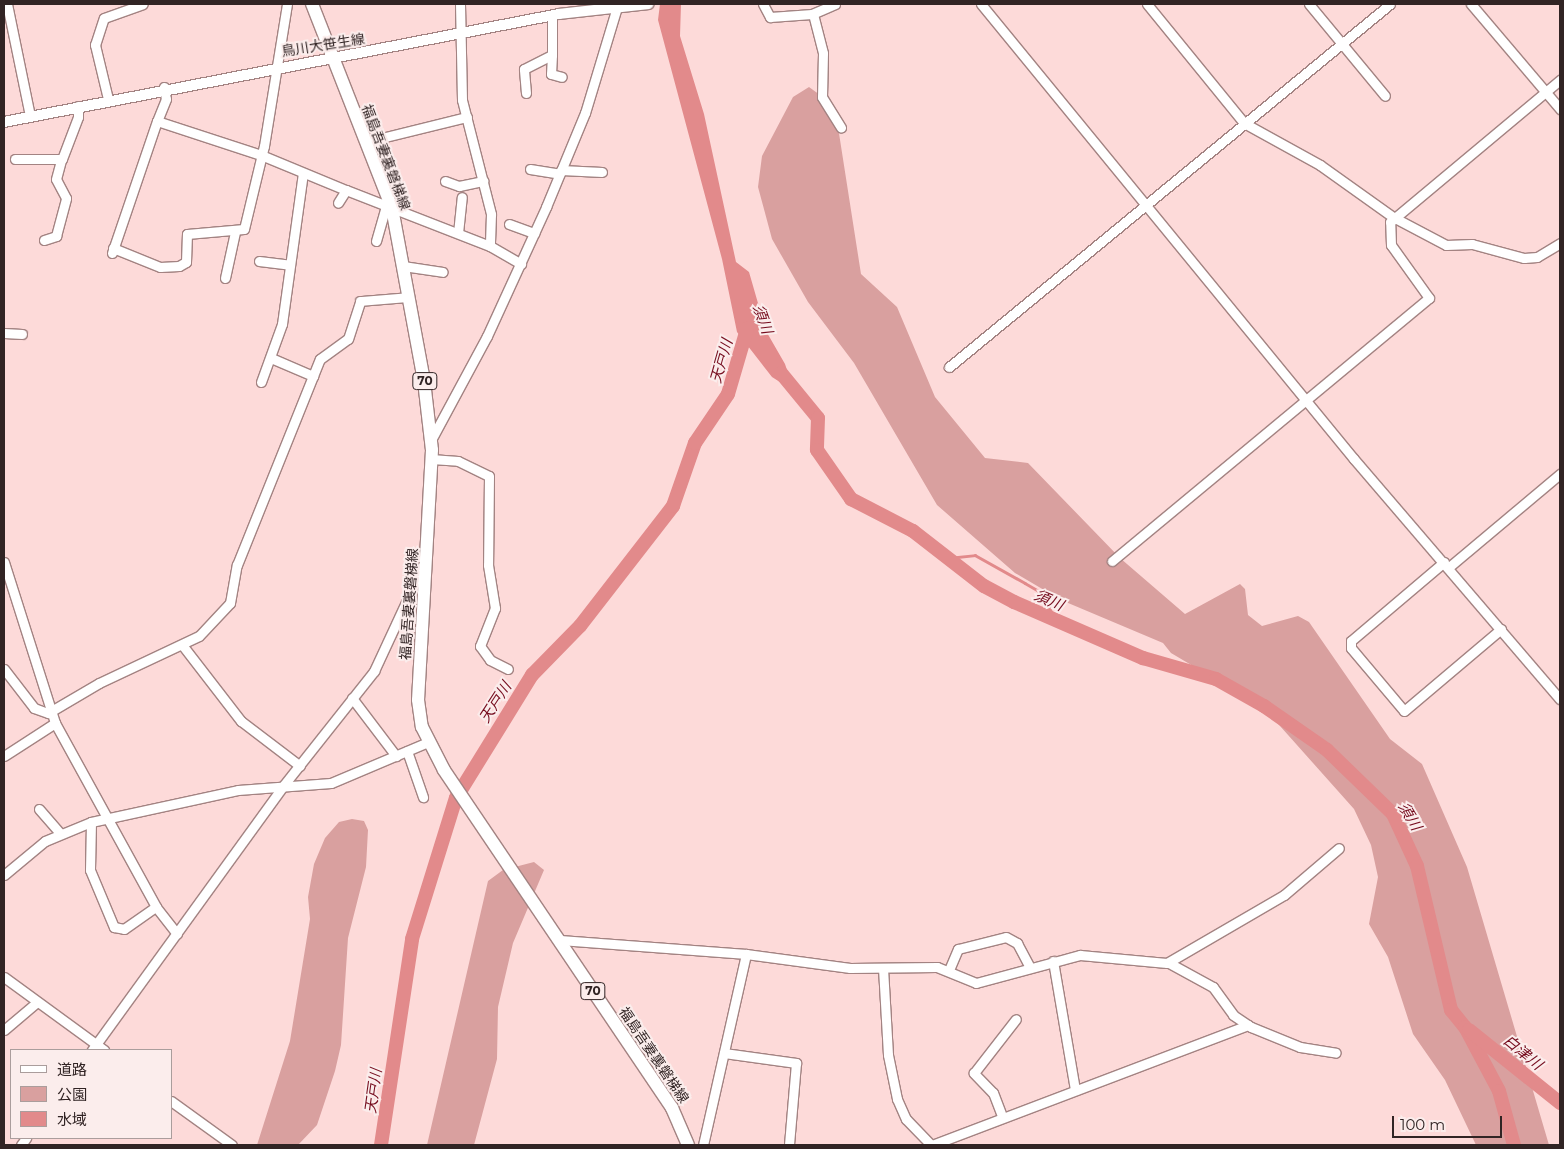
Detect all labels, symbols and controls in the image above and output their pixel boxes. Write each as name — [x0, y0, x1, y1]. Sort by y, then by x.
street label: 鳥川大笹生線 — [280, 30, 366, 60]
street label: 福島吾妻裏磐梯線 — [358, 102, 414, 212]
water label: 須川 — [749, 302, 777, 336]
water label: 天戸川 — [706, 337, 736, 385]
road number: 70 — [411, 372, 439, 391]
street label: 福島吾妻裏磐梯線 — [397, 548, 421, 660]
water label: 須川 — [1032, 586, 1066, 614]
water label: 天戸川 — [475, 678, 515, 726]
water label: 須川 — [1395, 799, 1425, 833]
road number: 70 — [579, 981, 607, 1000]
street label: 福島吾妻裏磐梯線 — [616, 1004, 692, 1106]
water label: 白津川 — [1500, 1031, 1546, 1073]
legend — [10, 1049, 172, 1139]
text: 道路 — [57, 1060, 87, 1079]
water label: 天戸川 — [361, 1067, 385, 1115]
text: 公園 — [57, 1085, 87, 1104]
scale bar — [1394, 1106, 1504, 1138]
text: 水域 — [57, 1110, 87, 1129]
text: 100 m — [1400, 1115, 1445, 1134]

